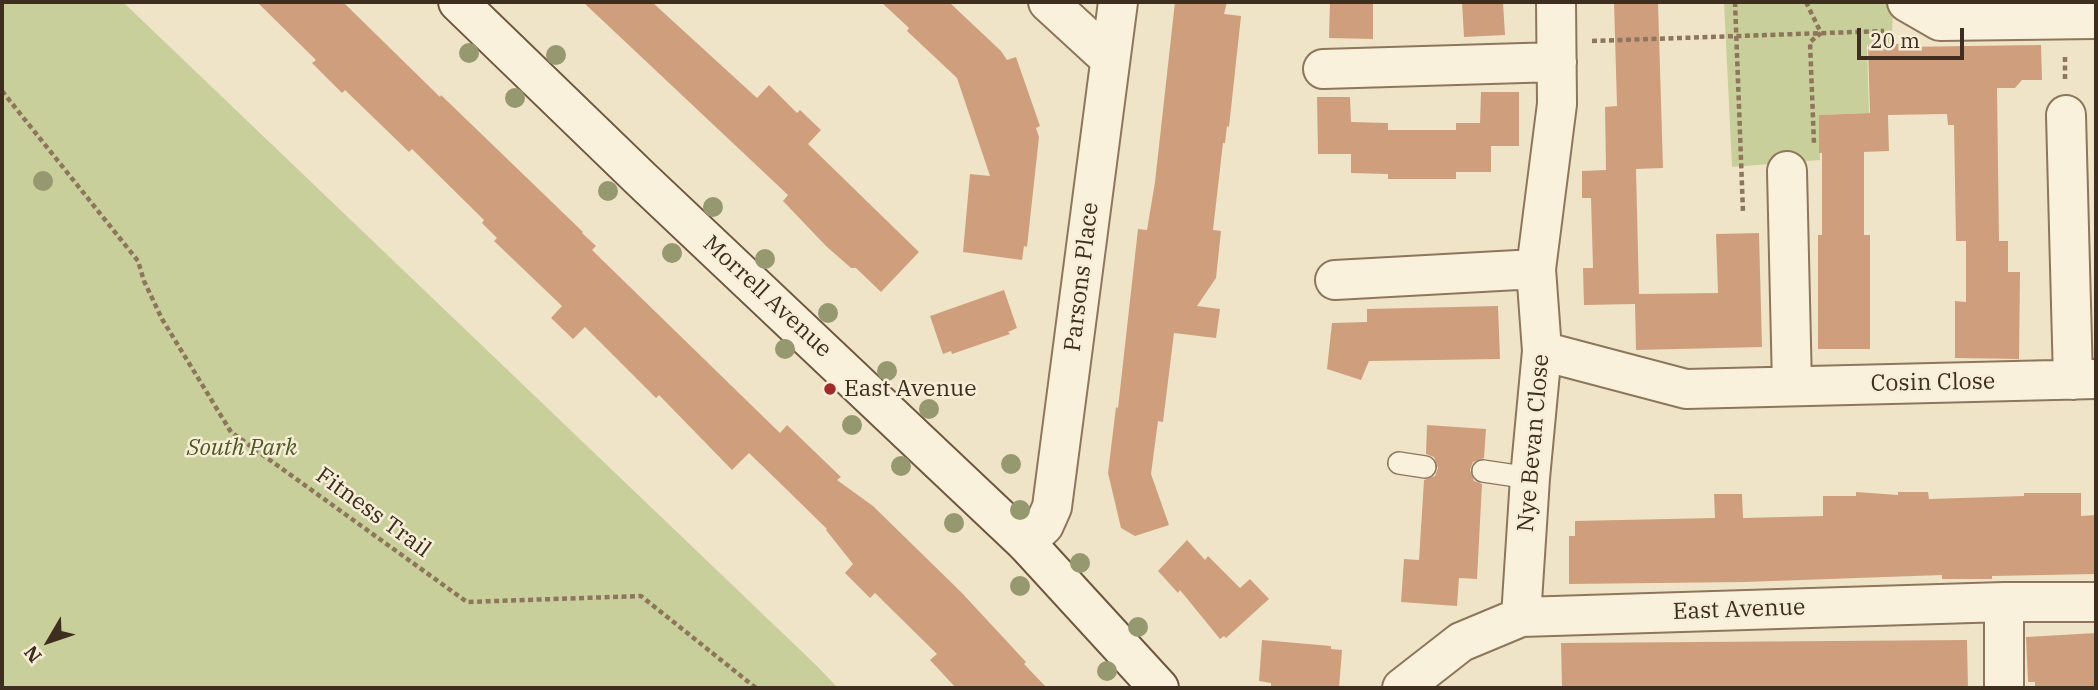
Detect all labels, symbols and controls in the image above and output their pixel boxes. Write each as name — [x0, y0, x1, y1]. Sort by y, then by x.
scale bar — [1860, 14, 1967, 58]
text: 20 m — [1870, 26, 1920, 54]
street label: Parsons Place — [1059, 201, 1105, 353]
street label: Morrell Avenue — [697, 230, 837, 364]
street label: Nye Bevan Close — [1512, 353, 1556, 533]
street label: Cosin Close — [1871, 368, 1995, 398]
place label: East Avenue — [844, 375, 977, 403]
marker: East Avenue — [822, 381, 838, 397]
park label: South Park — [187, 434, 297, 462]
street label: Fitness Trail — [310, 462, 436, 564]
street label: East Avenue — [1672, 594, 1806, 626]
north arrow — [14, 606, 84, 676]
text: N — [19, 641, 47, 668]

